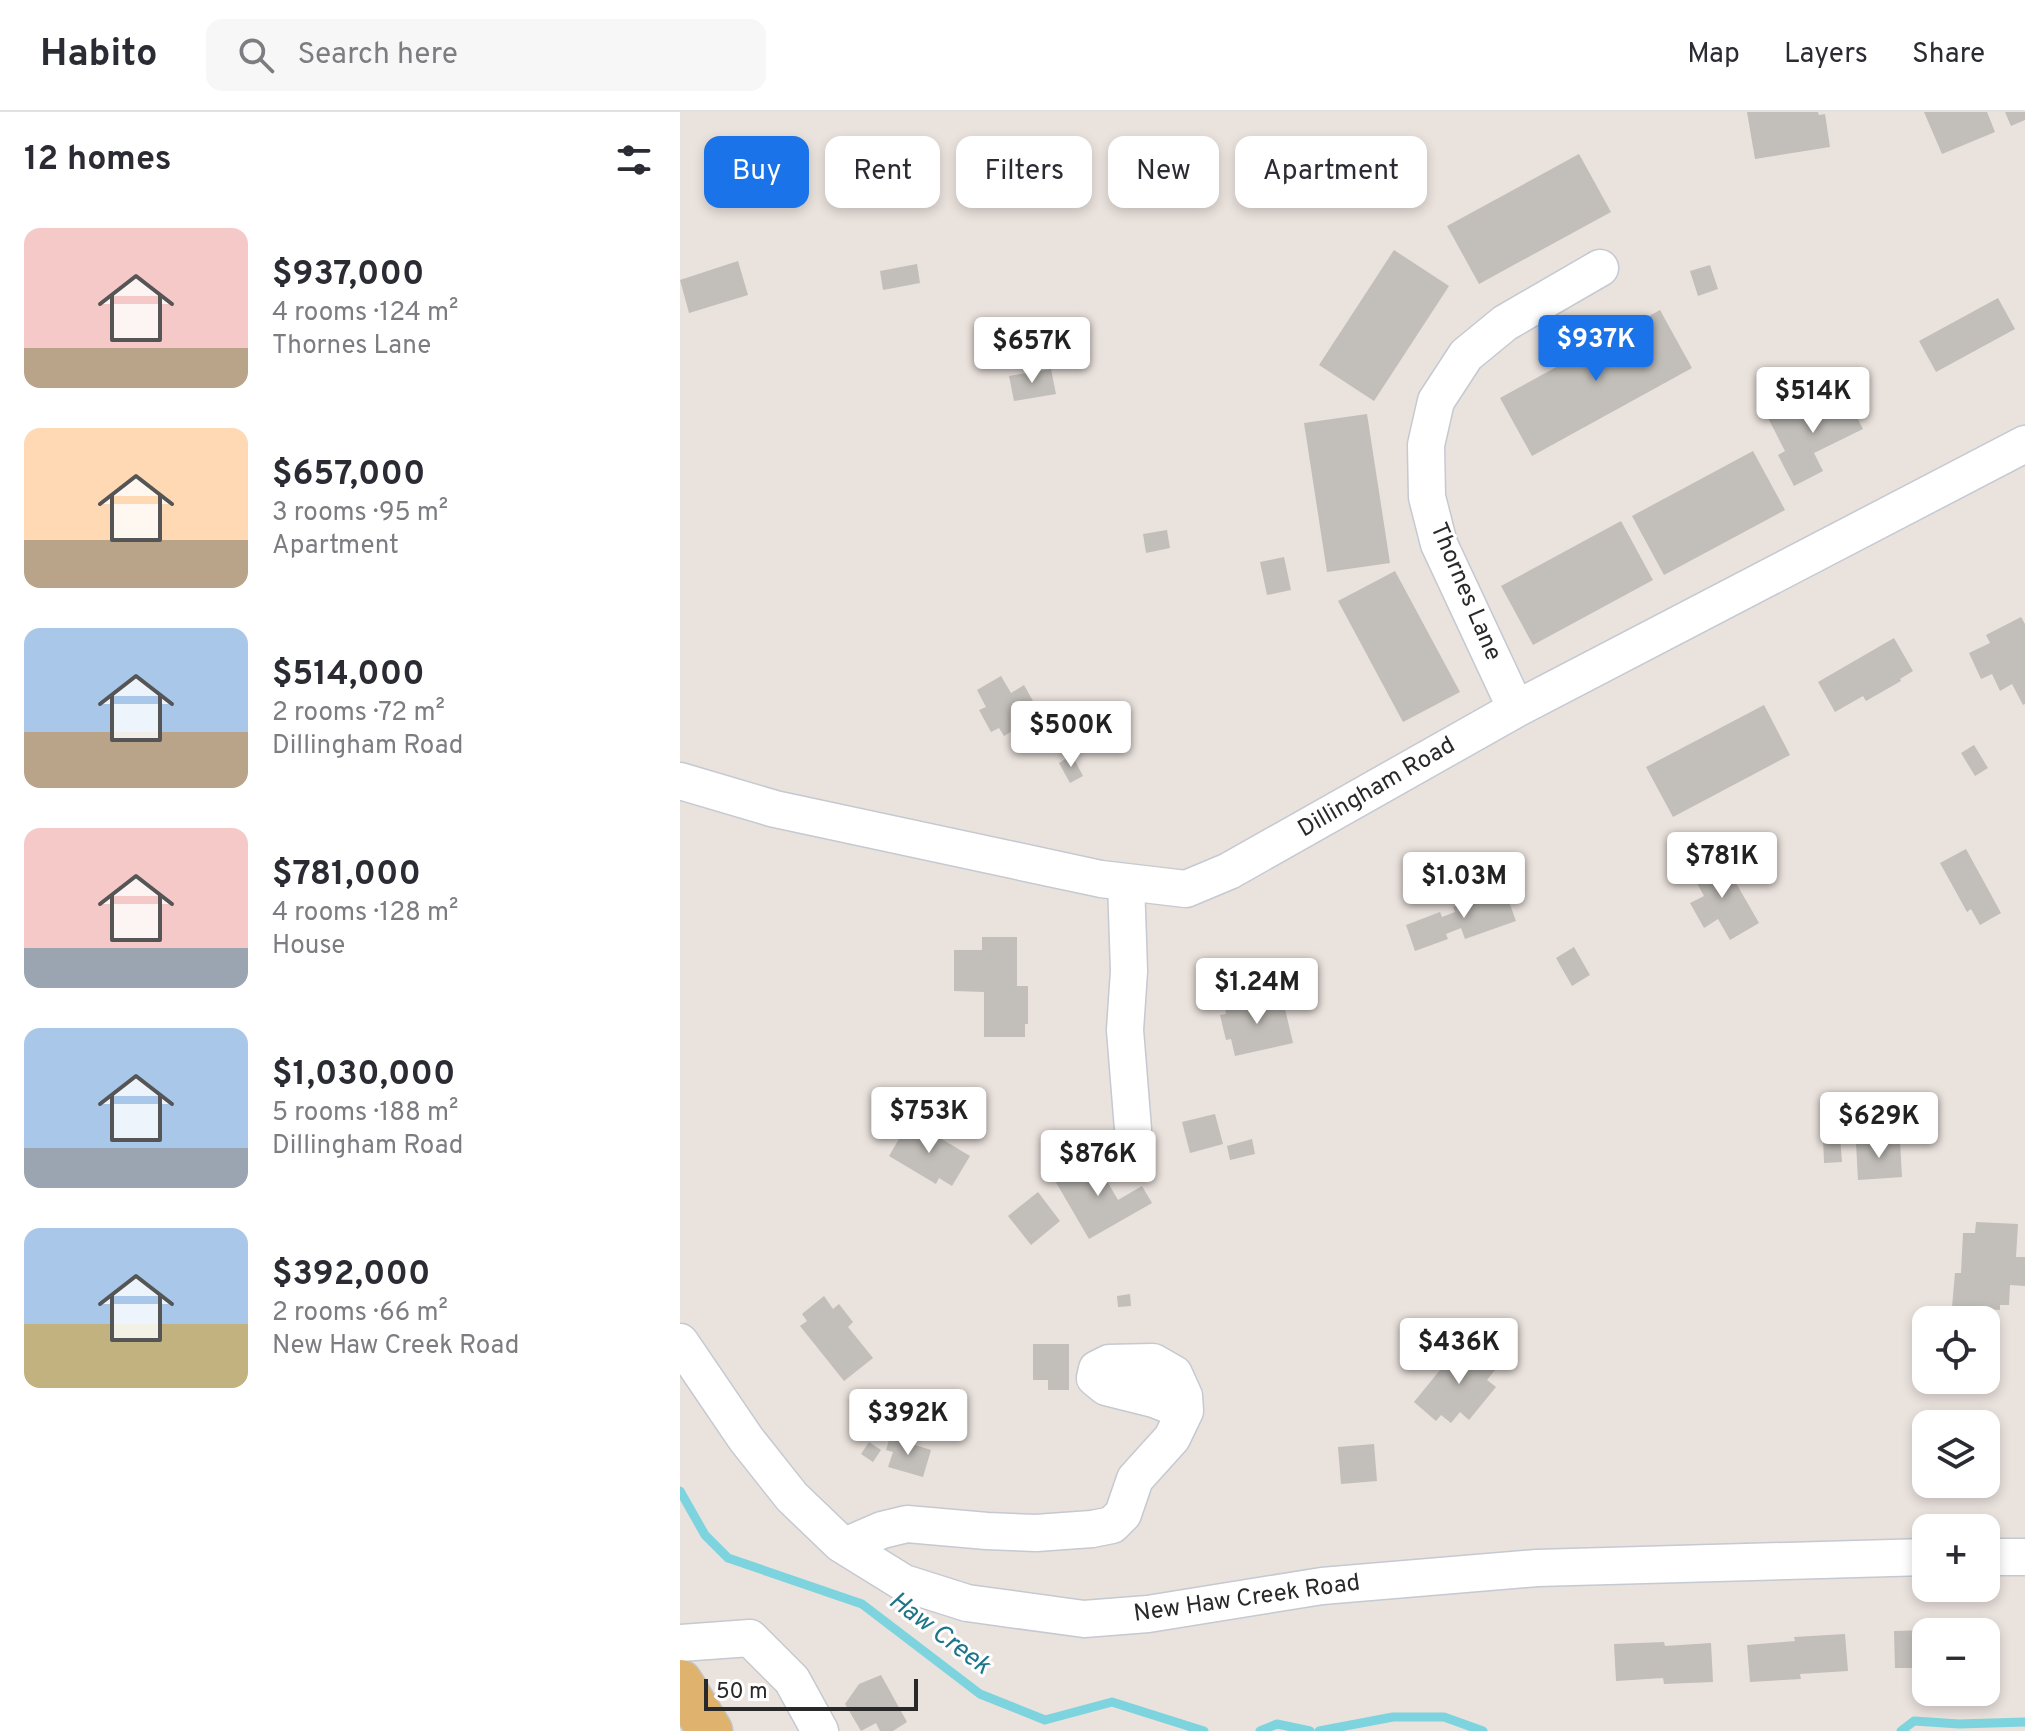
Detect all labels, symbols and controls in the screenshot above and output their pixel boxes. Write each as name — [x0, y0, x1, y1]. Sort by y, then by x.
search box — [206, 19, 766, 91]
text: Habito — [40, 31, 158, 80]
icon: search — [234, 33, 278, 77]
text: Search here — [298, 37, 458, 74]
text: Map — [1687, 37, 1740, 73]
text: Layers — [1784, 37, 1868, 73]
text: Share — [1912, 37, 1985, 73]
chip: Buy — [704, 136, 809, 208]
chip: Rent — [825, 136, 940, 208]
chip: Filters — [956, 136, 1092, 208]
chip: New — [1108, 136, 1219, 208]
chip: Apartment — [1235, 136, 1427, 208]
icon: filters — [612, 138, 656, 182]
text: 12 homes — [24, 139, 171, 182]
text: $937,000 — [272, 254, 424, 297]
icon: home — [88, 260, 184, 356]
text: 4 rooms · 124 m² — [272, 297, 459, 330]
pin: $937K — [1540, 315, 1652, 383]
pin: $657K — [976, 317, 1088, 385]
text: $937K — [1556, 324, 1636, 357]
text: $657K — [992, 326, 1072, 359]
text: Thornes Lane — [272, 330, 431, 363]
pin: $514K — [1757, 367, 1869, 435]
text: $514K — [1774, 376, 1852, 409]
text: $657,000 — [272, 454, 425, 497]
icon: home — [88, 460, 184, 556]
text: 3 rooms · 95 m² — [272, 497, 448, 530]
street label: Thornes Lane — [1422, 519, 1508, 665]
text: Apartment — [272, 530, 399, 563]
text: $514,000 — [272, 654, 425, 697]
icon: home — [88, 660, 184, 756]
text: 2 rooms · 72 m² — [272, 697, 445, 730]
pin: $500K — [1015, 701, 1127, 769]
text: $500K — [1029, 710, 1113, 743]
text: Dillingham Road — [272, 730, 463, 763]
street label: Dillingham Road — [1293, 731, 1461, 845]
pin: $781K — [1666, 832, 1778, 900]
text: $781K — [1685, 841, 1759, 874]
pin: $1.03M — [1399, 852, 1529, 920]
text: $781,000 — [272, 854, 421, 897]
icon: home — [88, 860, 184, 956]
text: $1.03M — [1421, 861, 1507, 894]
text: 4 rooms · 128 m² — [272, 897, 459, 930]
text: House — [272, 930, 345, 963]
pin: $1.24M — [1192, 958, 1322, 1026]
text: $1.24M — [1214, 967, 1300, 1000]
text: $1,030,000 — [272, 1054, 455, 1097]
icon: home — [88, 1060, 184, 1156]
pin: $753K — [873, 1087, 985, 1155]
pin: $629K — [1823, 1092, 1935, 1160]
text: $753K — [889, 1096, 969, 1129]
text: 5 rooms · 188 m² — [272, 1097, 458, 1130]
text: $629K — [1838, 1101, 1920, 1134]
text: Dillingham Road — [272, 1130, 463, 1163]
pin: $876K — [1042, 1130, 1154, 1198]
text: $876K — [1059, 1139, 1137, 1172]
text: $392,000 — [272, 1254, 430, 1297]
icon: home — [88, 1260, 184, 1356]
text: 2 rooms · 66 m² — [272, 1297, 448, 1330]
map controls — [1912, 1306, 2000, 1706]
button: locate — [1912, 1306, 2000, 1394]
pin: $436K — [1403, 1318, 1515, 1386]
text: $436K — [1418, 1327, 1500, 1360]
text: New Haw Creek Road — [272, 1330, 519, 1363]
pin: $392K — [852, 1389, 964, 1457]
text: $392K — [867, 1398, 949, 1431]
button: layers — [1912, 1410, 2000, 1498]
button: + — [1912, 1514, 2000, 1602]
street label: New Haw Creek Road — [1132, 1568, 1362, 1630]
water label: Haw Creek — [882, 1585, 997, 1684]
button: − — [1912, 1618, 2000, 1706]
scale bar — [704, 1675, 918, 1711]
text: 50 m — [716, 1679, 768, 1706]

